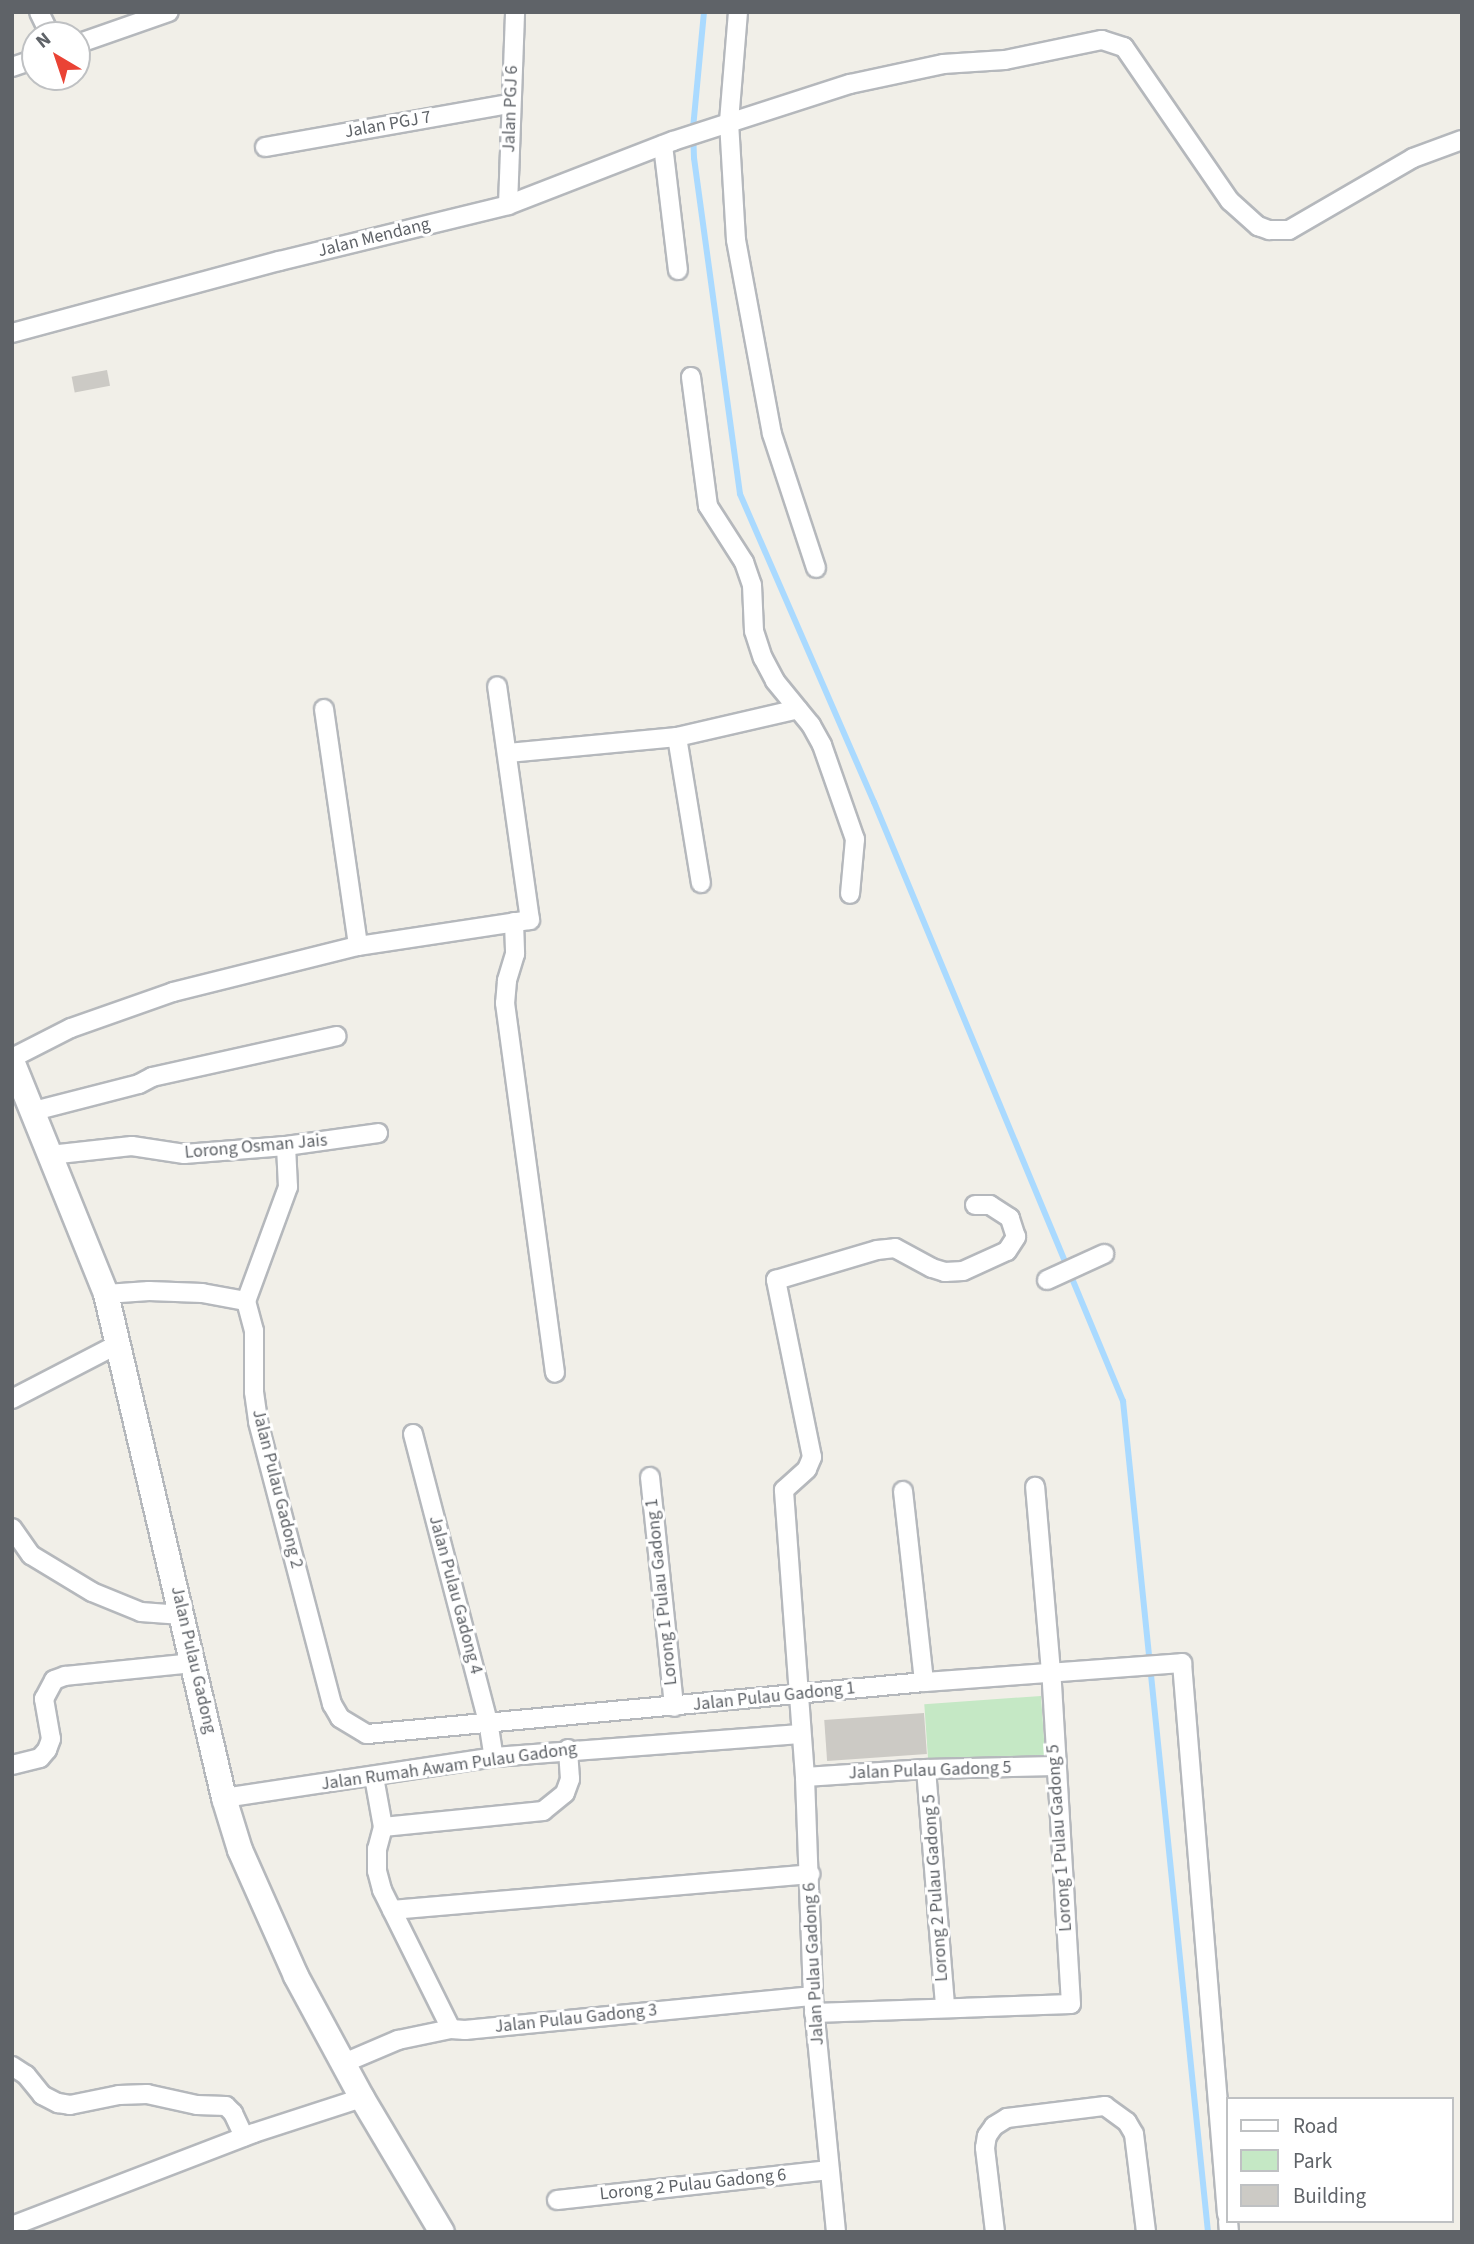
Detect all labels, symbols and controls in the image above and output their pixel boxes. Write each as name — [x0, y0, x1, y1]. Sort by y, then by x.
north arrow — [21, 21, 91, 91]
text: N — [30, 26, 57, 55]
street label: Jalan PGJ 6 — [499, 65, 523, 153]
street label: Jalan PGJ 7 — [343, 107, 433, 143]
street label: Jalan Mendang — [316, 214, 432, 262]
street label: Lorong Osman Jais — [184, 1130, 328, 1164]
street label: Jalan Pulau Gadong 2 — [247, 1407, 307, 1571]
street label: Lorong 1 Pulau Gadong 1 — [641, 1498, 683, 1686]
street label: Jalan Pulau Gadong 4 — [423, 1513, 487, 1677]
street label: Jalan Pulau Gadong — [166, 1584, 220, 1736]
street label: Jalan Pulau Gadong 1 — [692, 1678, 856, 1716]
street label: Jalan Rumah Awam Pulau Gadong — [320, 1738, 578, 1796]
street label: Lorong 1 Pulau Gadong 5 — [1043, 1744, 1077, 1932]
street label: Jalan Pulau Gadong 5 — [848, 1757, 1012, 1785]
street label: Lorong 2 Pulau Gadong 5 — [919, 1794, 953, 1982]
street label: Jalan Pulau Gadong 6 — [799, 1882, 829, 2046]
street label: Jalan Pulau Gadong 3 — [494, 2000, 658, 2038]
legend — [1226, 2097, 1453, 2223]
text: Road — [1293, 2111, 1338, 2141]
text: Park — [1293, 2146, 1332, 2176]
street label: Lorong 2 Pulau Gadong 6 — [599, 2164, 787, 2206]
text: Building — [1293, 2181, 1366, 2211]

